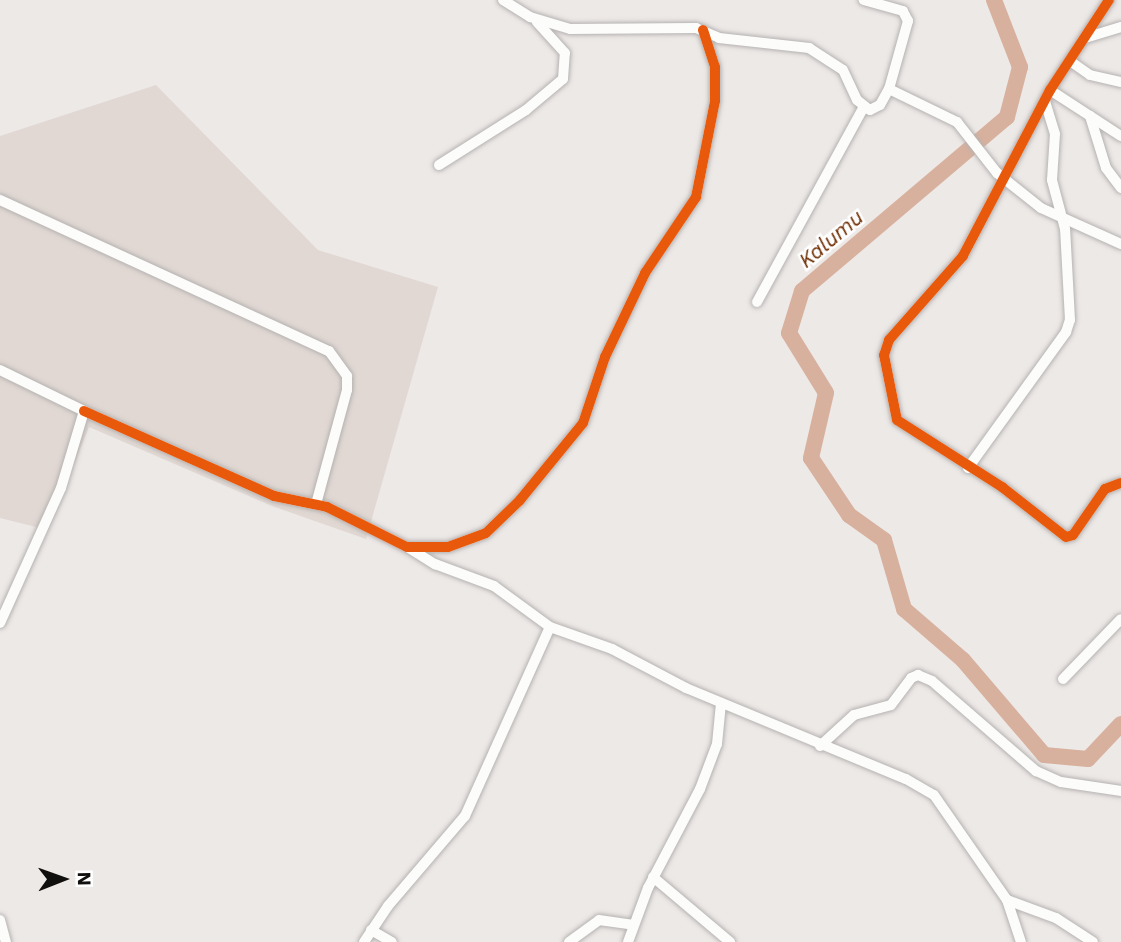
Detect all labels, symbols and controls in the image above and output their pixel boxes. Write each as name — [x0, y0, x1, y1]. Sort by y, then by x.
water label: Kalumu — [794, 205, 868, 273]
north arrow — [28, 844, 98, 914]
text: N — [73, 871, 96, 886]

